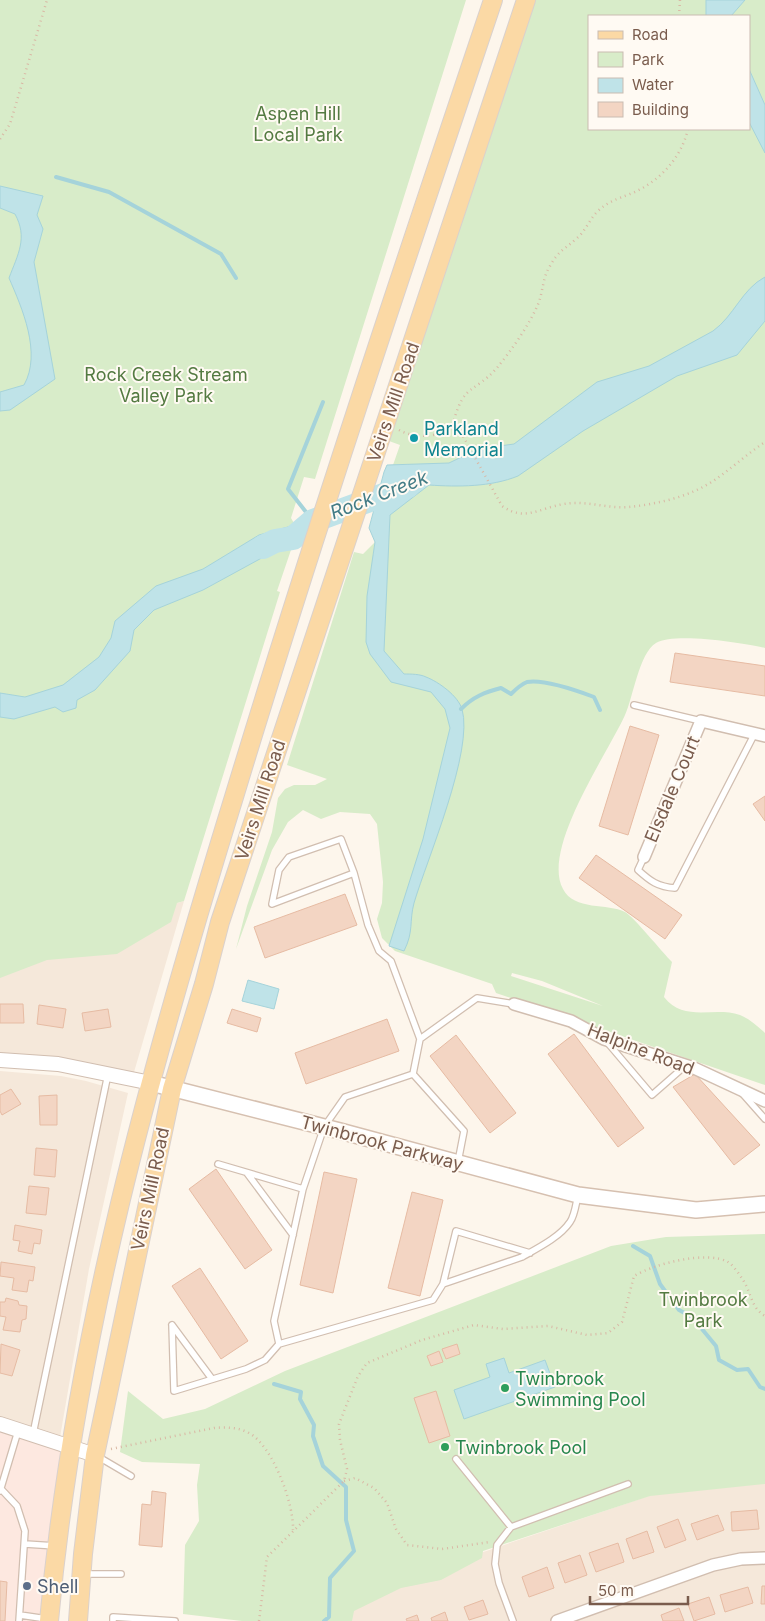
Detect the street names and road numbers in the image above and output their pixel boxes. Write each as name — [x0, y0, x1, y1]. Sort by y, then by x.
street label: Veirs Mill Road — [363, 339, 423, 465]
street label: Elsdale Court — [640, 733, 704, 845]
street label: Veirs Mill Road — [231, 737, 289, 863]
street label: Halpine Road — [585, 1019, 697, 1079]
street label: Twinbrook Parkway — [298, 1111, 466, 1175]
street label: Veirs Mill Road — [127, 1125, 173, 1253]

